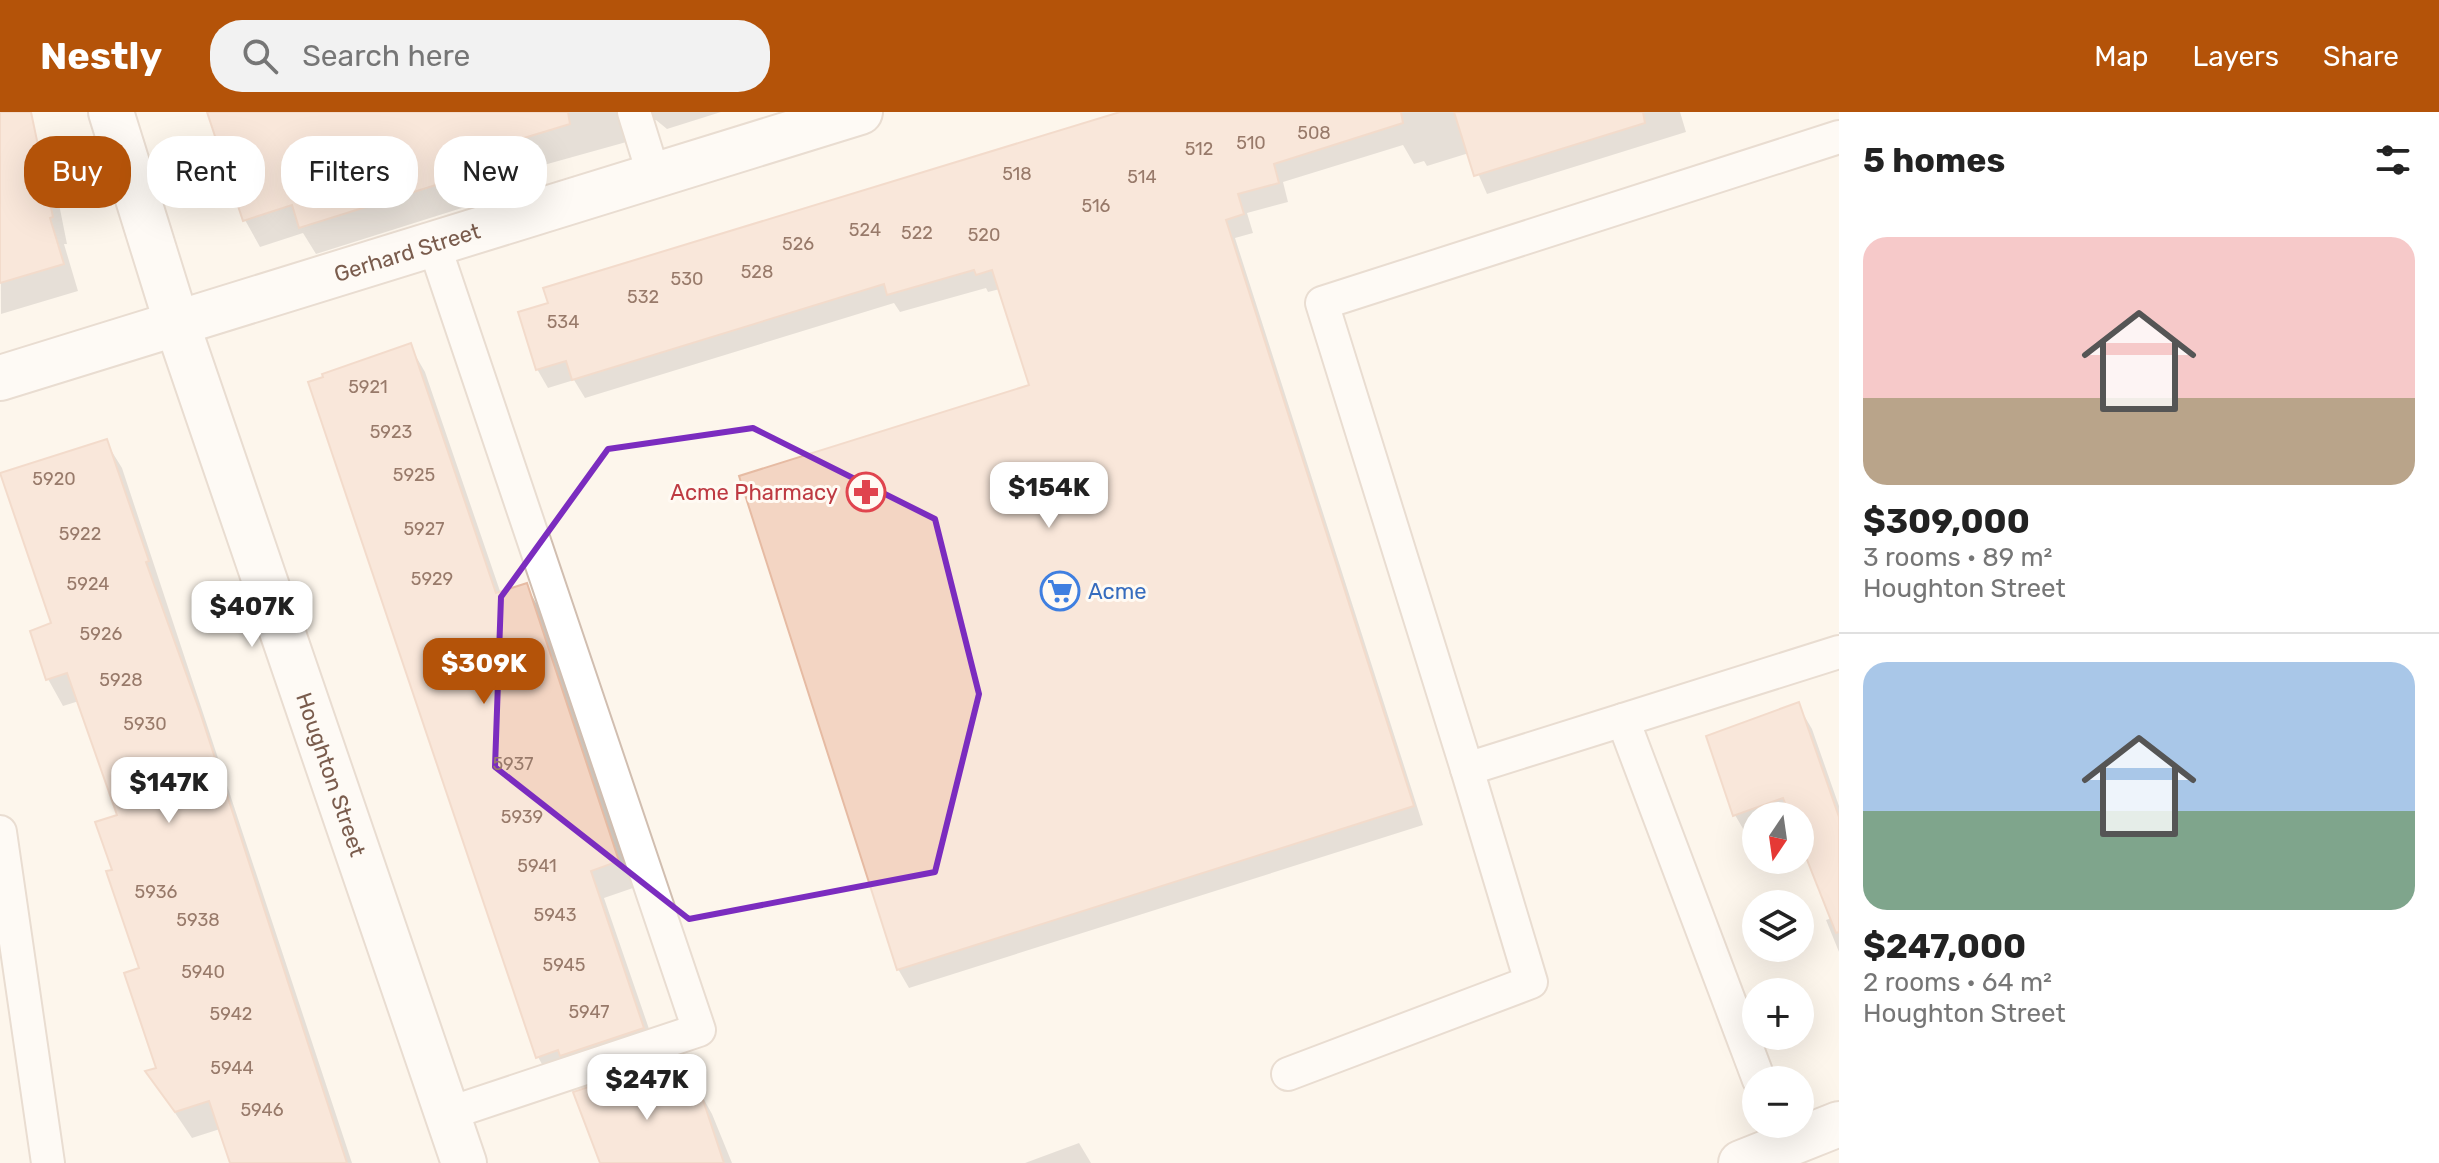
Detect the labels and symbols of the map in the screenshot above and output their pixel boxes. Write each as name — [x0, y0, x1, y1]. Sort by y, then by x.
house number: 508 — [1297, 122, 1331, 144]
house number: 510 — [1236, 132, 1266, 154]
house number: 512 — [1185, 138, 1213, 160]
house number: 518 — [1002, 163, 1032, 185]
house number: 514 — [1127, 166, 1157, 188]
house number: 516 — [1082, 195, 1111, 217]
street label: Gerhard Street — [331, 217, 484, 287]
house number: 524 — [849, 219, 881, 241]
house number: 522 — [901, 222, 933, 244]
house number: 520 — [968, 224, 1000, 246]
house number: 526 — [782, 233, 814, 255]
house number: 528 — [741, 261, 773, 283]
house number: 530 — [671, 268, 703, 290]
house number: 532 — [627, 286, 659, 308]
house number: 534 — [547, 311, 579, 333]
house number: 5921 — [348, 376, 388, 398]
house number: 5923 — [370, 421, 412, 443]
pin: $154K — [993, 462, 1105, 530]
house number: 5925 — [393, 464, 435, 486]
house number: 5920 — [32, 468, 76, 490]
pharmacy icon: Acme Pharmacy — [845, 471, 887, 513]
place label: Acme Pharmacy — [670, 479, 838, 506]
house number: 5927 — [403, 518, 445, 540]
house number: 5922 — [59, 523, 101, 545]
house number: 5929 — [411, 568, 453, 590]
supermarket icon: Acme — [1039, 570, 1081, 612]
house number: 5924 — [67, 573, 109, 595]
place label: Acme — [1088, 578, 1147, 605]
pin: $407K — [196, 581, 308, 649]
house number: 5926 — [80, 623, 123, 645]
pin: $309K — [428, 638, 540, 706]
house number: 5928 — [99, 669, 143, 691]
street label: Houghton Street — [291, 689, 372, 860]
house number: 5930 — [123, 713, 167, 735]
house number: 5937 — [492, 753, 534, 775]
pin: $147K — [113, 757, 225, 825]
north arrow — [1742, 802, 1814, 874]
house number: 5939 — [501, 806, 543, 828]
house number: 5941 — [517, 855, 557, 877]
house number: 5936 — [135, 881, 178, 903]
house number: 5943 — [533, 904, 577, 926]
house number: 5938 — [176, 909, 220, 931]
house number: 5945 — [543, 954, 585, 976]
house number: 5940 — [181, 961, 225, 983]
house number: 5947 — [568, 1001, 610, 1023]
house number: 5942 — [210, 1003, 252, 1025]
pin: $247K — [591, 1054, 703, 1122]
house number: 5944 — [210, 1057, 254, 1079]
house number: 5946 — [240, 1099, 284, 1121]

